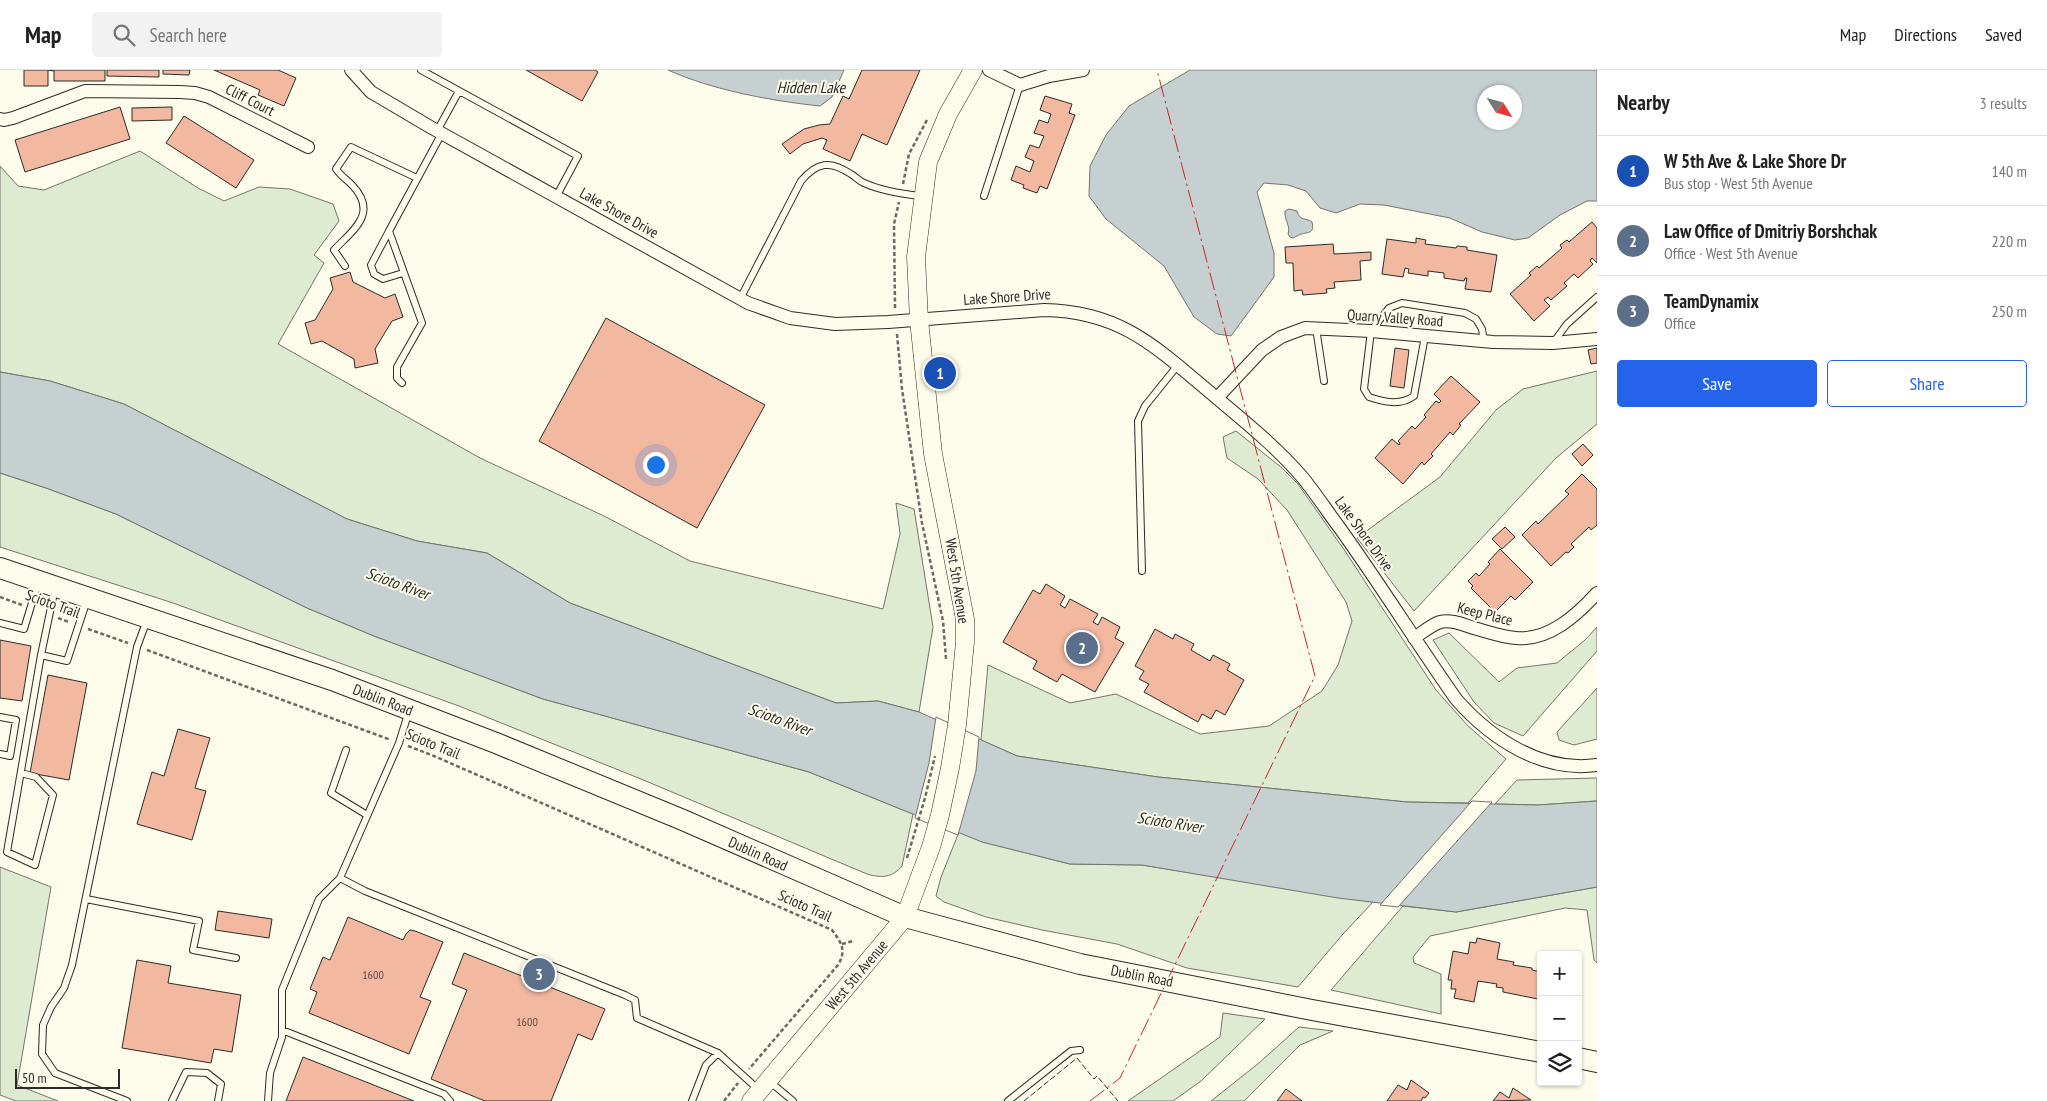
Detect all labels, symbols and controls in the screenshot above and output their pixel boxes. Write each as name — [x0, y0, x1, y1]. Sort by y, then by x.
search box — [92, 12, 442, 57]
text: Map — [25, 19, 62, 50]
icon: search — [110, 21, 138, 49]
text: Search here — [150, 23, 227, 47]
text: Map — [1840, 23, 1866, 46]
text: Directions — [1894, 23, 1957, 46]
text: Saved — [1985, 23, 2022, 46]
water label: Hidden Lake — [777, 77, 847, 97]
street label: Cliff Court — [223, 79, 278, 120]
north arrow — [1477, 85, 1522, 130]
text: Nearby — [1617, 89, 1670, 116]
text: 3 results — [1980, 93, 2027, 113]
text: W 5th Ave & Lake Shore Dr — [1664, 149, 1846, 173]
text: 1 — [1629, 161, 1637, 181]
text: 140 m — [1992, 161, 2027, 181]
text: Bus stop · West 5th Avenue — [1664, 173, 1813, 193]
street label: Lake Shore Drive — [576, 183, 662, 242]
text: Law Office of Dmitriy Borshchak — [1664, 219, 1877, 243]
text: 2 — [1629, 231, 1637, 251]
text: 220 m — [1992, 231, 2027, 251]
text: Office · West 5th Avenue — [1664, 243, 1798, 263]
street label: Lake Shore Drive — [963, 284, 1051, 309]
text: TeamDynamix — [1664, 289, 1759, 313]
text: 3 — [1629, 301, 1637, 321]
text: 250 m — [1992, 301, 2027, 321]
street label: Quarry Valley Road — [1346, 305, 1444, 330]
text: Office — [1664, 313, 1696, 333]
pin: 1 — [924, 354, 956, 392]
button: Save — [1617, 360, 1817, 407]
button: Share — [1827, 360, 2027, 407]
your location — [643, 452, 669, 478]
street label: Lake Shore Drive — [1331, 493, 1398, 575]
street label: West 5th Avenue — [941, 537, 974, 625]
water label: Scioto River — [364, 562, 435, 605]
street label: Scioto Trail — [23, 585, 84, 622]
street label: Keep Place — [1455, 597, 1515, 630]
pin: 2 — [1066, 629, 1098, 667]
street label: Dublin Road — [350, 679, 416, 720]
water label: Scioto River — [746, 698, 817, 741]
street label: Scioto Trail — [403, 724, 464, 763]
water label: Scioto River — [1136, 807, 1207, 837]
street label: Dublin Road — [726, 832, 791, 875]
street label: Scioto Trail — [775, 885, 836, 926]
street label: West 5th Avenue — [822, 936, 892, 1014]
map controls — [1537, 951, 1582, 1086]
button: + — [1537, 951, 1582, 996]
pin: 3 — [523, 955, 555, 993]
street label: Dublin Road — [1109, 960, 1175, 991]
house number: 1600 — [362, 967, 384, 982]
button: − — [1537, 996, 1582, 1041]
house number: 1600 — [516, 1014, 538, 1029]
button: layers — [1537, 1041, 1582, 1086]
scale bar — [15, 1066, 120, 1089]
text: 50 m — [22, 1069, 47, 1087]

